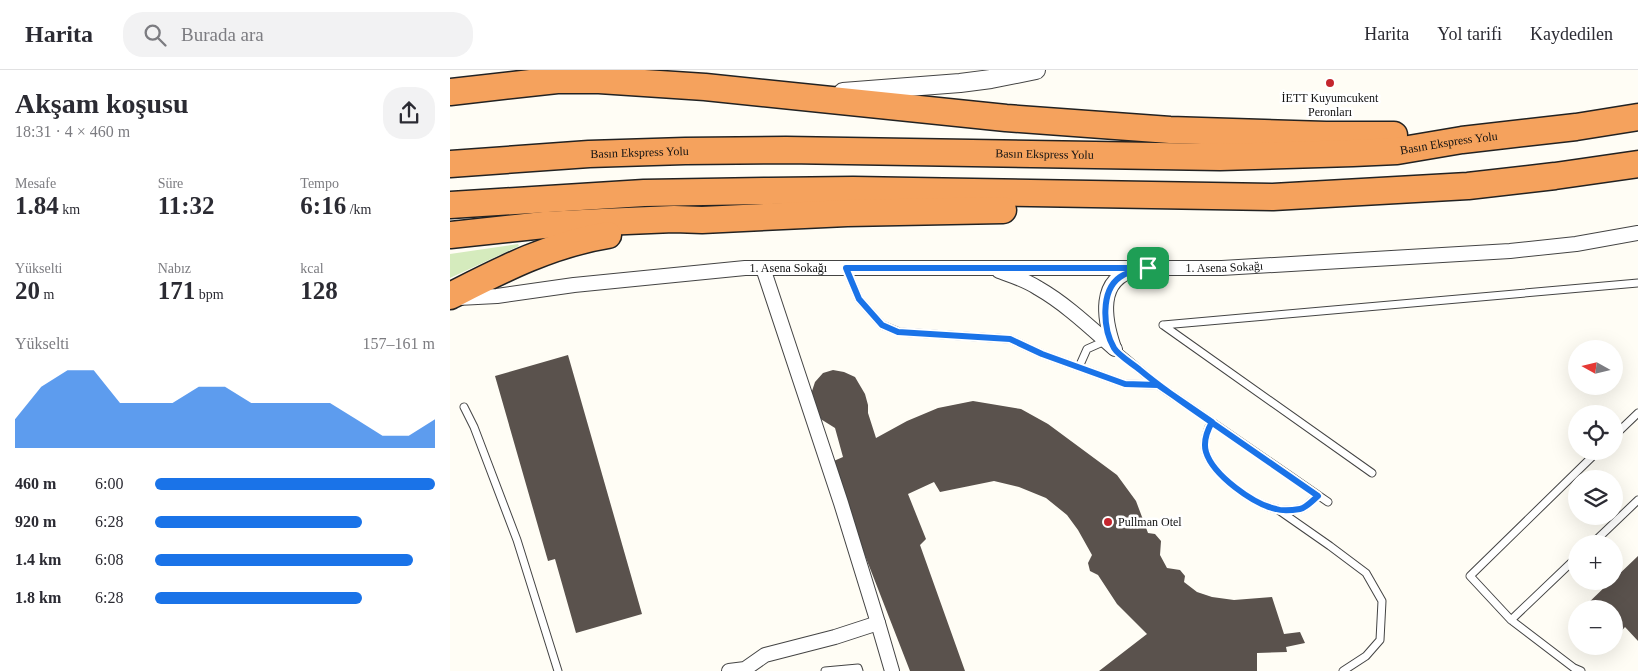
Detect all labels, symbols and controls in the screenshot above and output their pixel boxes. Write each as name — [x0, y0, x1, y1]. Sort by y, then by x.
search box — [123, 12, 473, 57]
text: Harita — [25, 21, 93, 47]
icon: search — [141, 21, 169, 49]
text: Burada ara — [181, 24, 264, 45]
text: Harita — [1364, 24, 1409, 44]
text: Yol tarifi — [1437, 24, 1502, 44]
text: Kaydedilen — [1530, 24, 1613, 44]
marker: İETT Kuyumcukent Peronları — [1324, 77, 1336, 89]
button: share — [383, 87, 435, 139]
text: Akşam koşusu — [15, 88, 189, 119]
place label: İETT Kuyumcukent Peronları — [1282, 91, 1379, 119]
text: 18:31 · 4 × 460 m — [15, 123, 130, 140]
street label: Basın Ekspress Yolu — [1399, 129, 1498, 157]
street label: Basın Ekspress Yolu — [590, 144, 689, 161]
street label: Basın Ekspress Yolu — [995, 146, 1094, 162]
text: Mesafe — [15, 176, 56, 191]
text: Süre — [158, 176, 183, 191]
text: Tempo — [300, 176, 339, 191]
text: 1.84 — [15, 192, 59, 219]
text: 11:32 — [158, 192, 215, 219]
text: 6:16 — [300, 192, 346, 219]
text: km — [59, 202, 80, 217]
text: /km — [346, 202, 371, 217]
pin — [1127, 247, 1169, 289]
icon: arrive — [1134, 254, 1162, 282]
street label: 1. Asena Sokağı — [1185, 259, 1264, 275]
text: Yükselti — [15, 261, 62, 276]
text: Nabız — [158, 261, 191, 276]
text: kcal — [300, 261, 324, 276]
street label: 1. Asena Sokağı — [749, 261, 828, 275]
text: 20 — [15, 277, 40, 304]
text: 171 — [158, 277, 195, 304]
text: 128 — [300, 277, 338, 304]
text: m — [40, 287, 54, 302]
text: bpm — [195, 287, 224, 302]
text: Yükselti — [15, 335, 69, 352]
text: 157–161 m — [363, 335, 435, 352]
north arrow — [1568, 340, 1622, 395]
map controls — [1568, 340, 1623, 655]
button: locate — [1568, 405, 1623, 460]
button: layers — [1568, 470, 1623, 525]
text: 460 m — [15, 475, 56, 492]
text: 6:00 — [95, 475, 123, 492]
text: 920 m — [15, 513, 56, 530]
text: 6:28 — [95, 513, 123, 530]
place label: Pullman Otel — [1118, 515, 1182, 529]
marker: Pullman Otel — [1102, 516, 1114, 528]
button: + — [1568, 535, 1623, 590]
text: 1.4 km — [15, 551, 61, 568]
text: 6:08 — [95, 551, 123, 568]
text: 1.8 km — [15, 589, 61, 606]
text: 6:28 — [95, 589, 123, 606]
button: − — [1568, 600, 1623, 655]

